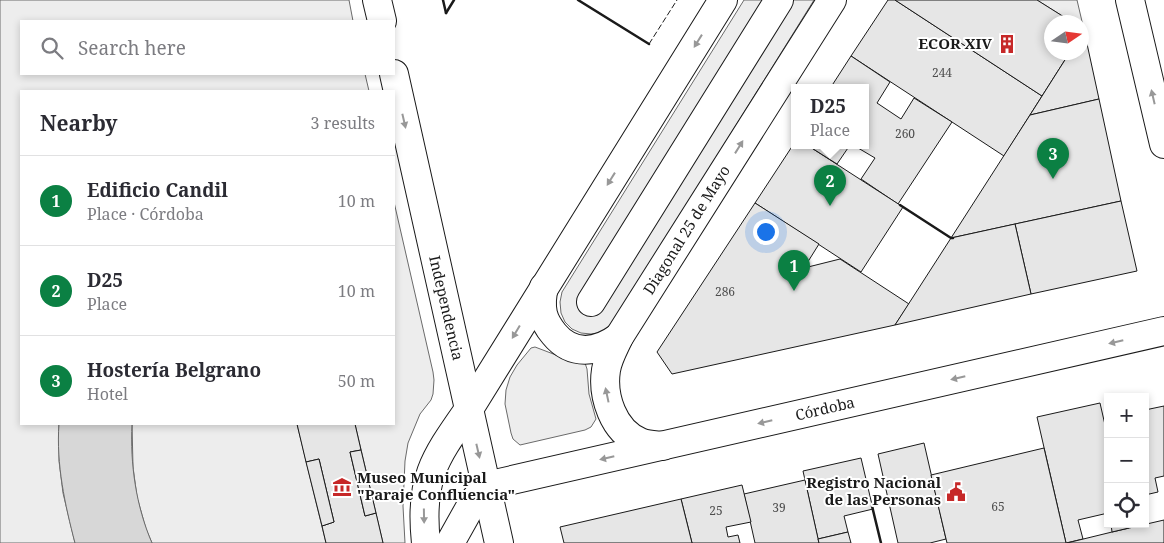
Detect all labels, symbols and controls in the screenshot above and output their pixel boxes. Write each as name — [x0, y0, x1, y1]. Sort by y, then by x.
north arrow — [1044, 15, 1089, 60]
search box — [20, 20, 395, 75]
place label: ECOR XIV — [918, 33, 993, 53]
building icon: ECOR XIV — [996, 33, 1018, 55]
icon: search — [38, 34, 66, 62]
text: Search here — [78, 35, 186, 61]
one-way arrow — [693, 35, 702, 48]
house number: 244 — [932, 64, 952, 81]
popup — [791, 84, 869, 149]
one-way arrow — [1149, 89, 1157, 104]
text: D25 — [810, 93, 846, 119]
text: Nearby — [40, 109, 118, 137]
text: 3 results — [311, 112, 375, 134]
one-way arrow — [400, 114, 408, 129]
text: Place — [810, 119, 850, 141]
house number: 260 — [895, 125, 915, 142]
pin: 3 — [1037, 138, 1069, 179]
one-way arrow — [734, 141, 744, 154]
street label: Diagonal 25 de Mayo — [638, 161, 734, 298]
pin: 2 — [814, 165, 846, 206]
one-way arrow — [606, 172, 616, 185]
text: Edificio Candil — [87, 177, 228, 203]
text: 1 — [51, 190, 61, 212]
text: 10 m — [338, 190, 375, 212]
text: Place · Córdoba — [87, 203, 204, 225]
your location — [753, 219, 779, 245]
pin: 1 — [778, 250, 810, 291]
street label: Independencia — [425, 253, 469, 362]
text: D25 — [87, 267, 123, 293]
text: 2 — [51, 280, 61, 302]
text: 10 m — [338, 280, 375, 302]
house number: 286 — [715, 283, 735, 300]
text: Place — [87, 293, 127, 315]
one-way arrow — [511, 325, 520, 338]
one-way arrow — [1109, 338, 1124, 346]
text: Hostería Belgrano — [87, 357, 261, 383]
text: 3 — [51, 370, 61, 392]
text: 50 m — [338, 370, 375, 392]
one-way arrow — [950, 374, 966, 382]
text: Hotel — [87, 383, 128, 405]
one-way arrow — [603, 387, 611, 402]
street label: Córdoba — [793, 391, 856, 425]
map controls — [1104, 393, 1149, 528]
button: + — [1104, 393, 1149, 438]
one-way arrow — [758, 418, 773, 426]
button: − — [1104, 438, 1149, 483]
one-way arrow — [474, 443, 482, 458]
one-way arrow — [599, 454, 614, 462]
place label: Museo Municipal "Paraje Confluencia" — [357, 467, 515, 504]
place label: Registro Nacional de las Personas — [806, 472, 942, 509]
museum icon: Museo Municipal "Paraje Confluencia" — [331, 476, 353, 498]
public building icon: Registro Nacional de las Personas — [945, 481, 967, 503]
button: locate — [1104, 483, 1149, 528]
house number: 65 — [991, 498, 1005, 515]
house number: 39 — [772, 499, 786, 516]
house number: 25 — [709, 502, 723, 519]
one-way arrow — [420, 508, 428, 524]

